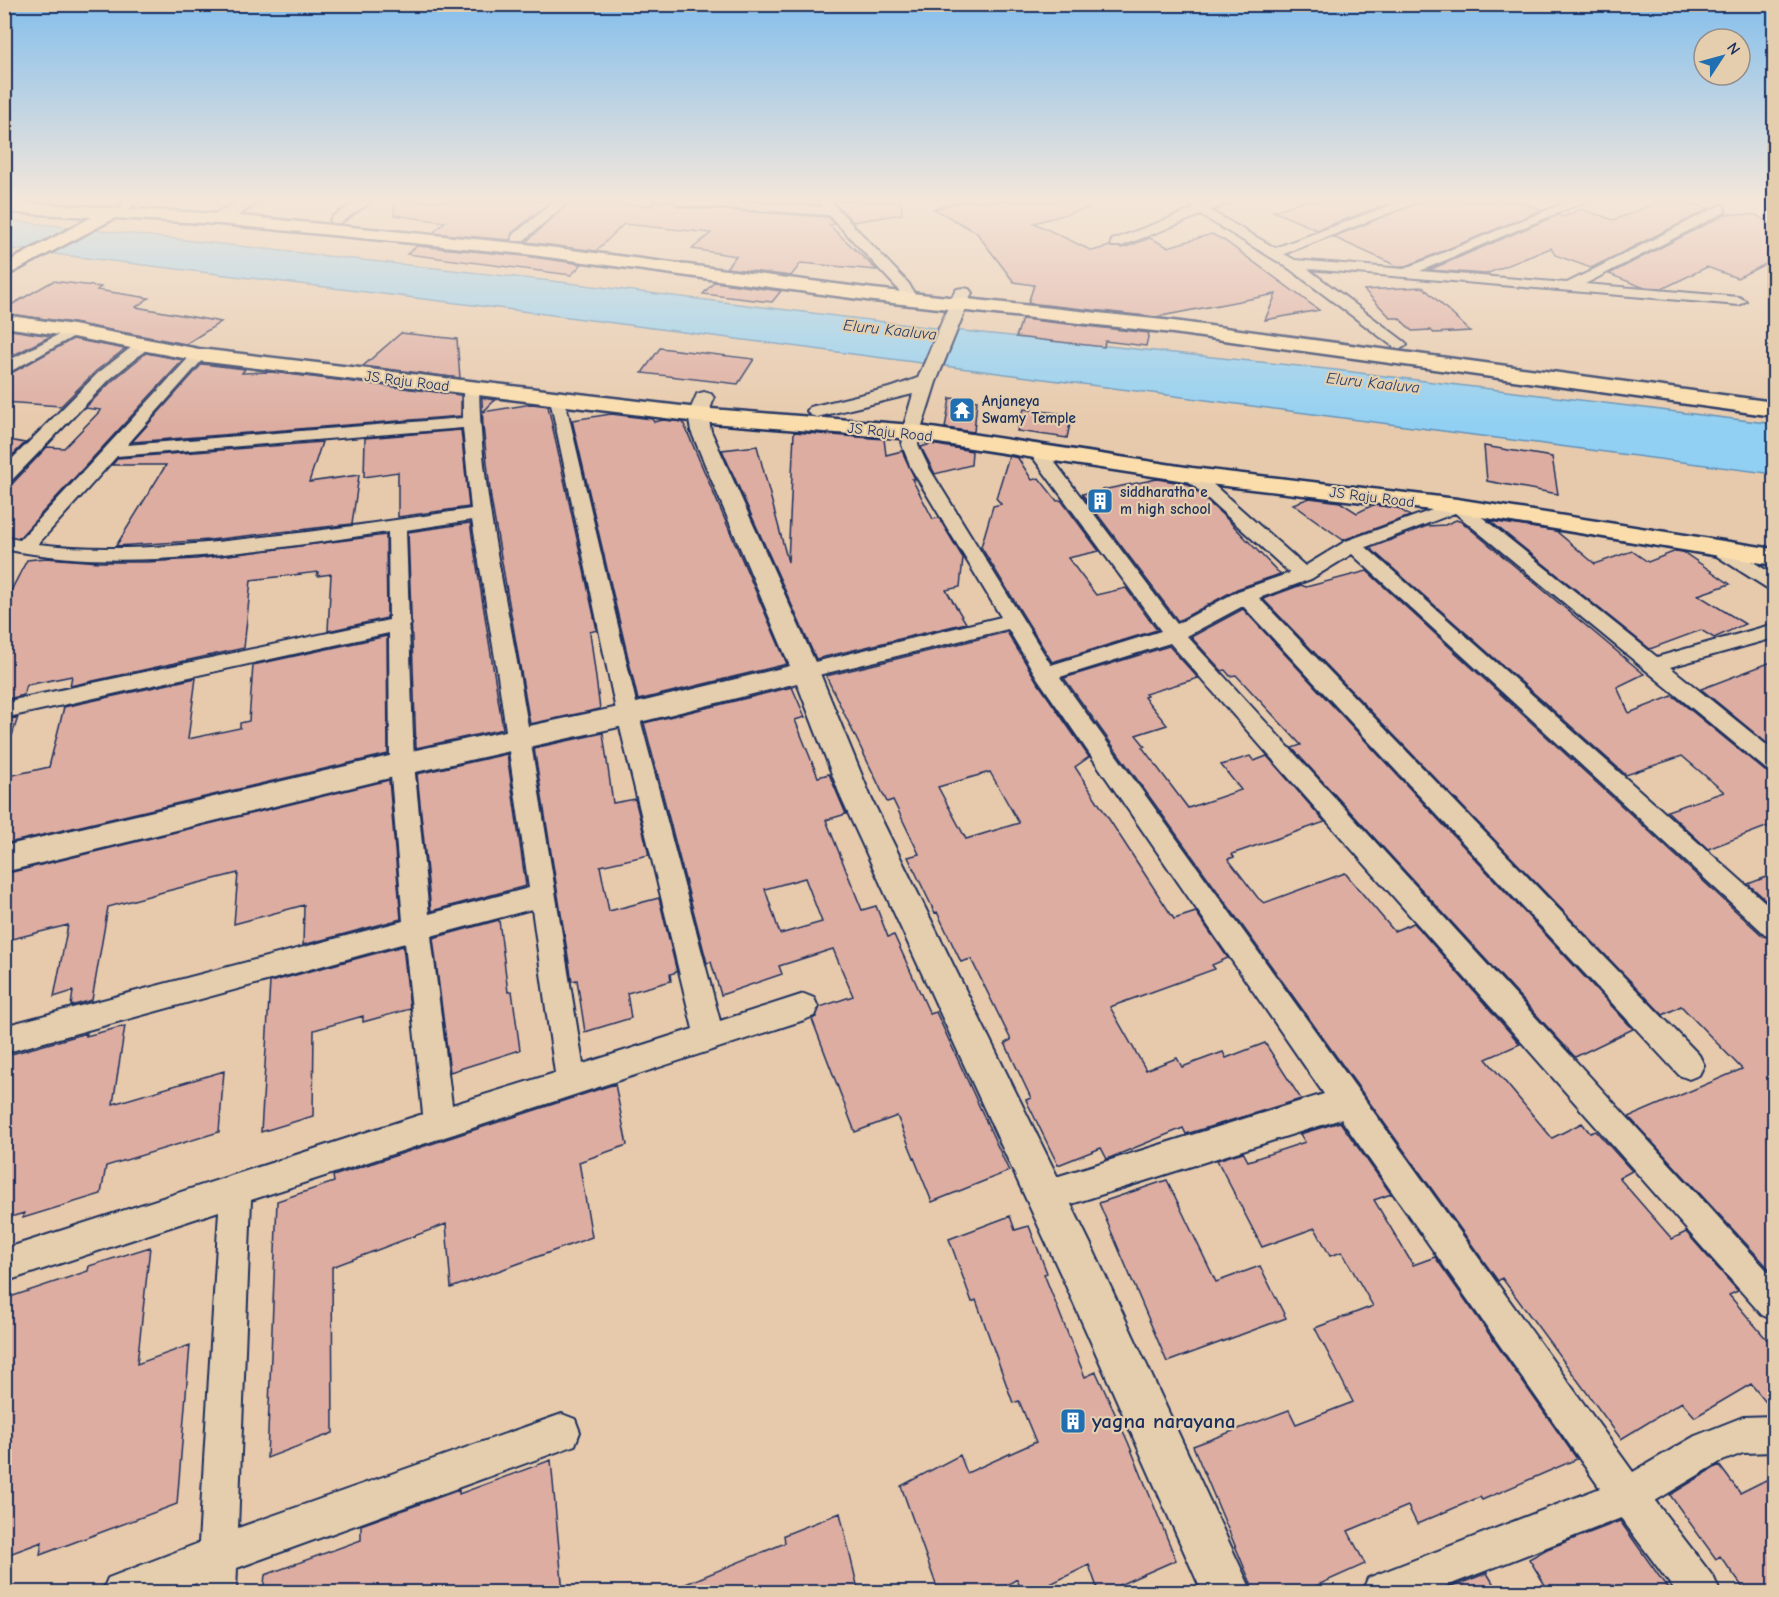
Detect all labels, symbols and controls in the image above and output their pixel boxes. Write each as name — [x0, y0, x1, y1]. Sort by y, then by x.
north arrow — [1692, 27, 1752, 87]
text: N — [1723, 39, 1744, 58]
water label: Eluru Kaaluva — [842, 316, 938, 344]
street label: JS Raju Road — [364, 367, 450, 395]
water label: Eluru Kaaluva — [1325, 369, 1421, 397]
place label: Anjaneya Swamy Temple — [982, 392, 1076, 427]
temple icon: Anjaneya Swamy Temple — [947, 395, 977, 425]
street label: JS Raju Road — [847, 419, 933, 445]
place label: siddharatha e m high school — [1120, 483, 1211, 518]
street label: JS Raju Road — [1329, 483, 1415, 511]
building icon: siddharatha e m high school — [1085, 486, 1115, 516]
building icon: yagna narayana — [1058, 1406, 1088, 1436]
place label: yagna narayana — [1092, 1409, 1236, 1433]

